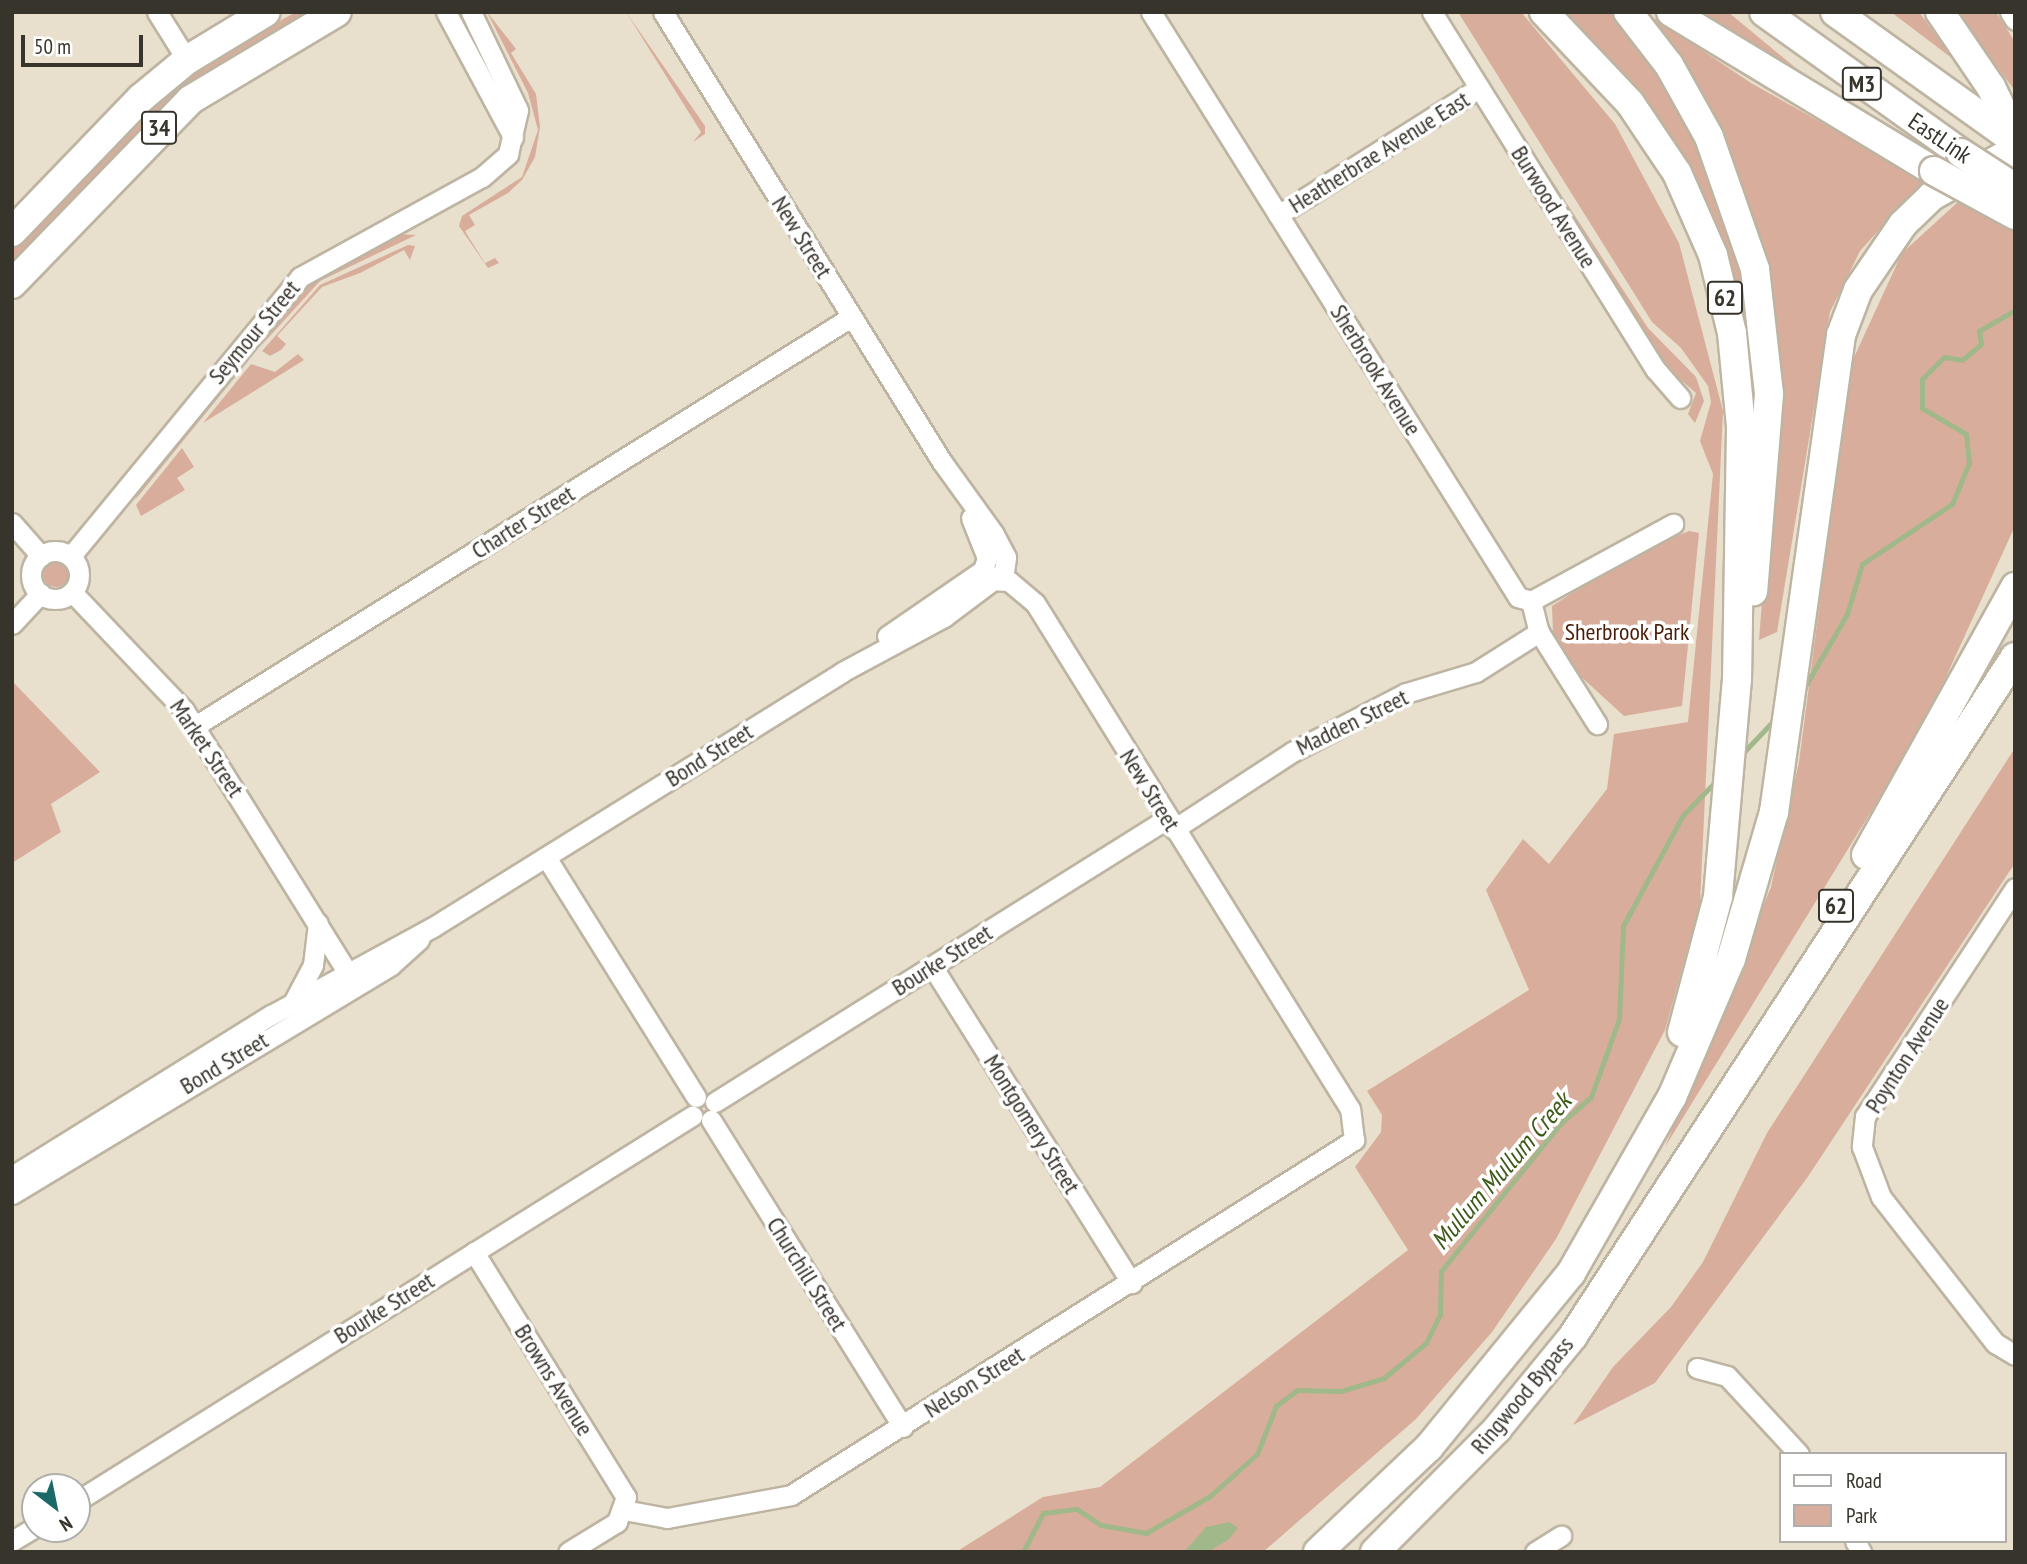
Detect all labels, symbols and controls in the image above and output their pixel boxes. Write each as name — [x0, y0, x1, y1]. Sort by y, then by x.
scale bar — [24, 21, 147, 65]
text: 50 m — [34, 33, 71, 60]
road number: M3 — [1841, 64, 1883, 104]
street label: Heatherbrae Avenue East — [1283, 85, 1475, 219]
street label: EastLink — [1903, 107, 1977, 169]
road number: 34 — [140, 108, 178, 148]
street label: Burwood Avenue — [1505, 140, 1603, 274]
street label: New Street — [766, 191, 838, 283]
street label: Seymour Street — [202, 274, 306, 390]
road number: 62 — [1706, 278, 1744, 318]
street label: Sherbrook Avenue — [1324, 299, 1428, 441]
street label: Charter Street — [466, 479, 580, 565]
park label: Sherbrook Park — [1564, 618, 1690, 646]
street label: Madden Street — [1291, 683, 1413, 761]
street label: Market Street — [164, 694, 250, 802]
street label: Bond Street — [660, 717, 758, 793]
street label: New Street — [1114, 744, 1186, 836]
road number: 62 — [1817, 886, 1855, 925]
street label: Bourke Street — [887, 918, 997, 1002]
street label: Poynton Avenue — [1859, 991, 1955, 1119]
street label: Bond Street — [175, 1026, 273, 1100]
street label: Montgomery Street — [978, 1049, 1086, 1199]
water label: Mullum Mullum Creek — [1424, 1086, 1578, 1256]
street label: Churchill Street — [761, 1212, 853, 1336]
street label: Bourke Street — [329, 1266, 439, 1350]
street label: Browns Avenue — [508, 1319, 600, 1441]
street label: Ringwood Bypass — [1465, 1330, 1579, 1460]
street label: Nelson Street — [919, 1340, 1029, 1424]
legend — [1778, 1452, 2006, 1543]
text: Road — [1846, 1467, 1882, 1494]
north arrow — [21, 1473, 91, 1543]
text: Park — [1846, 1502, 1877, 1529]
text: N — [55, 1511, 77, 1537]

